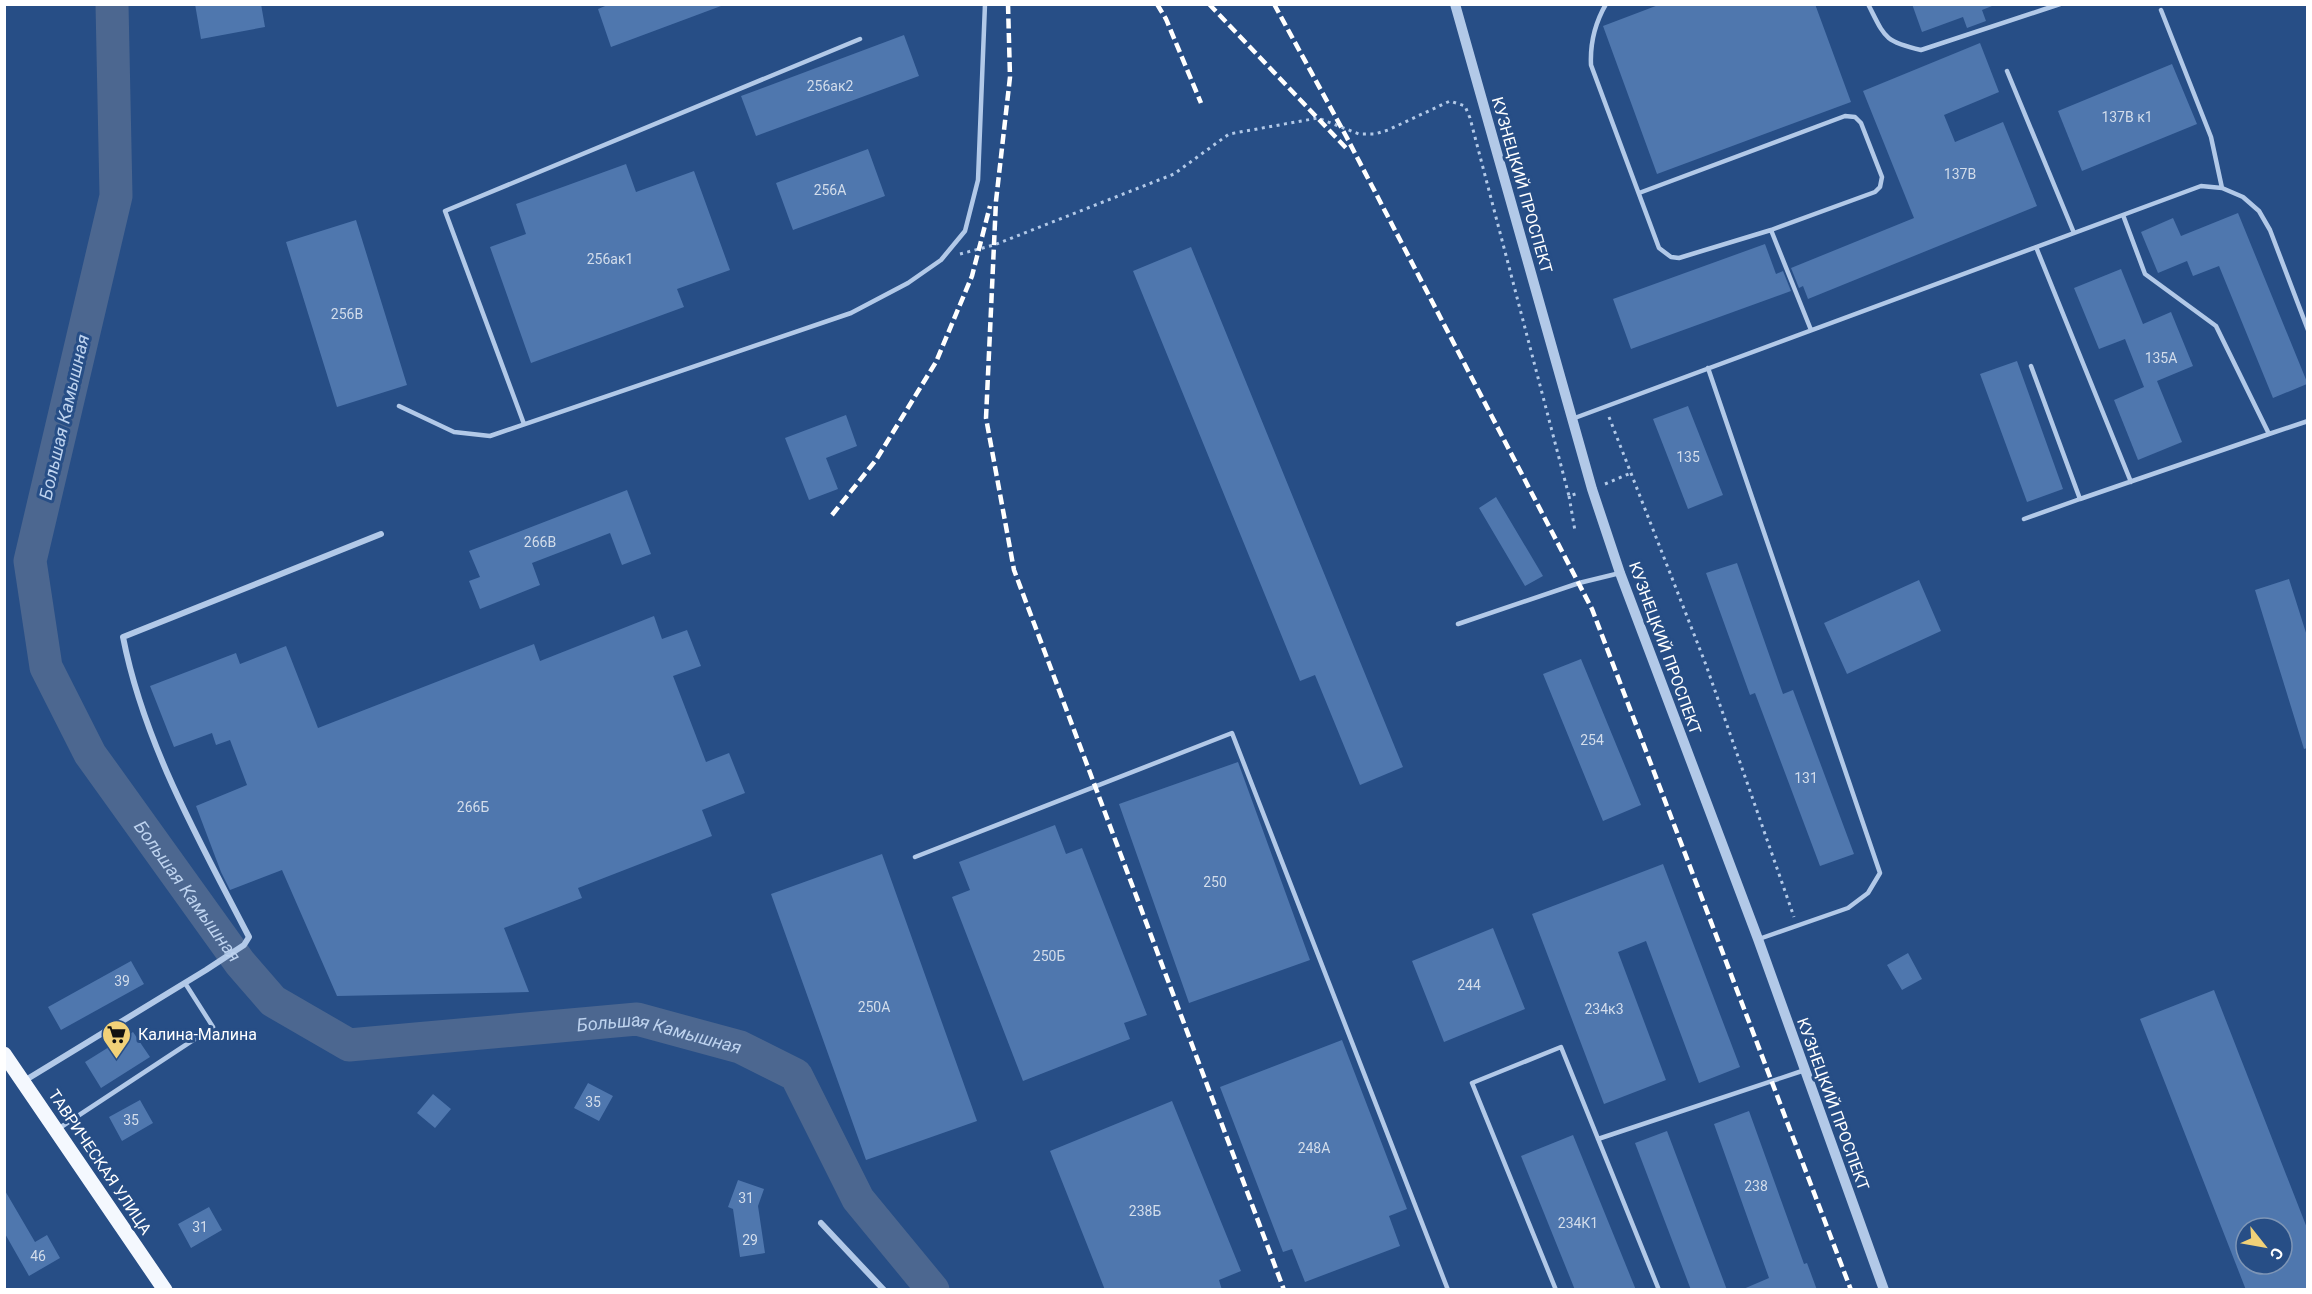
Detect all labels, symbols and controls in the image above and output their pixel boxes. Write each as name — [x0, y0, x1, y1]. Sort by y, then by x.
house number: 256ак2 — [807, 78, 853, 94]
street label: КУЗНЕЦКИЙ ПРОСПЕКТ — [1488, 95, 1556, 276]
house number: 137В к1 — [2101, 109, 2153, 125]
house number: 137В — [1944, 166, 1976, 182]
house number: 256А — [814, 182, 846, 198]
house number: 256ак1 — [587, 251, 633, 267]
house number: 256В — [331, 306, 363, 322]
water label: Большая Камышная — [35, 332, 93, 502]
house number: 135А — [2145, 350, 2177, 366]
house number: 135 — [1676, 449, 1700, 465]
house number: 266В — [524, 534, 556, 550]
street label: КУЗНЕЦКИЙ ПРОСПЕКТ — [1625, 559, 1705, 737]
house number: 254 — [1580, 732, 1604, 748]
house number: 131 — [1794, 770, 1818, 786]
house number: 266Б — [457, 799, 489, 815]
water label: Большая Камышная — [130, 816, 246, 965]
house number: 250 — [1203, 874, 1227, 890]
house number: 250Б — [1033, 948, 1065, 964]
house number: 39 — [114, 973, 130, 989]
house number: 244 — [1457, 977, 1481, 993]
house number: 250А — [858, 999, 890, 1015]
house number: 234к3 — [1584, 1001, 1624, 1017]
water label: Большая Камышная — [576, 1008, 744, 1057]
street label: КУЗНЕЦКИЙ ПРОСПЕКТ — [1793, 1015, 1873, 1193]
supermarket icon: Калина-Малина — [101, 1018, 133, 1060]
place label: Калина-Малина — [138, 1025, 257, 1044]
street label: ТАВРИЧЕСКАЯ УЛИЦА — [44, 1086, 156, 1239]
house number: 35 — [585, 1094, 601, 1110]
house number: 35 — [123, 1112, 139, 1128]
house number: 248А — [1298, 1140, 1330, 1156]
house number: 238 — [1744, 1178, 1768, 1194]
house number: 31 — [738, 1190, 754, 1206]
house number: 238Б — [1129, 1203, 1161, 1219]
house number: 234К1 — [1558, 1215, 1598, 1231]
north arrow — [2234, 1216, 2294, 1276]
house number: 31 — [192, 1219, 208, 1235]
house number: 29 — [742, 1232, 758, 1248]
text: С — [2266, 1244, 2287, 1263]
house number: 46 — [30, 1248, 46, 1264]

